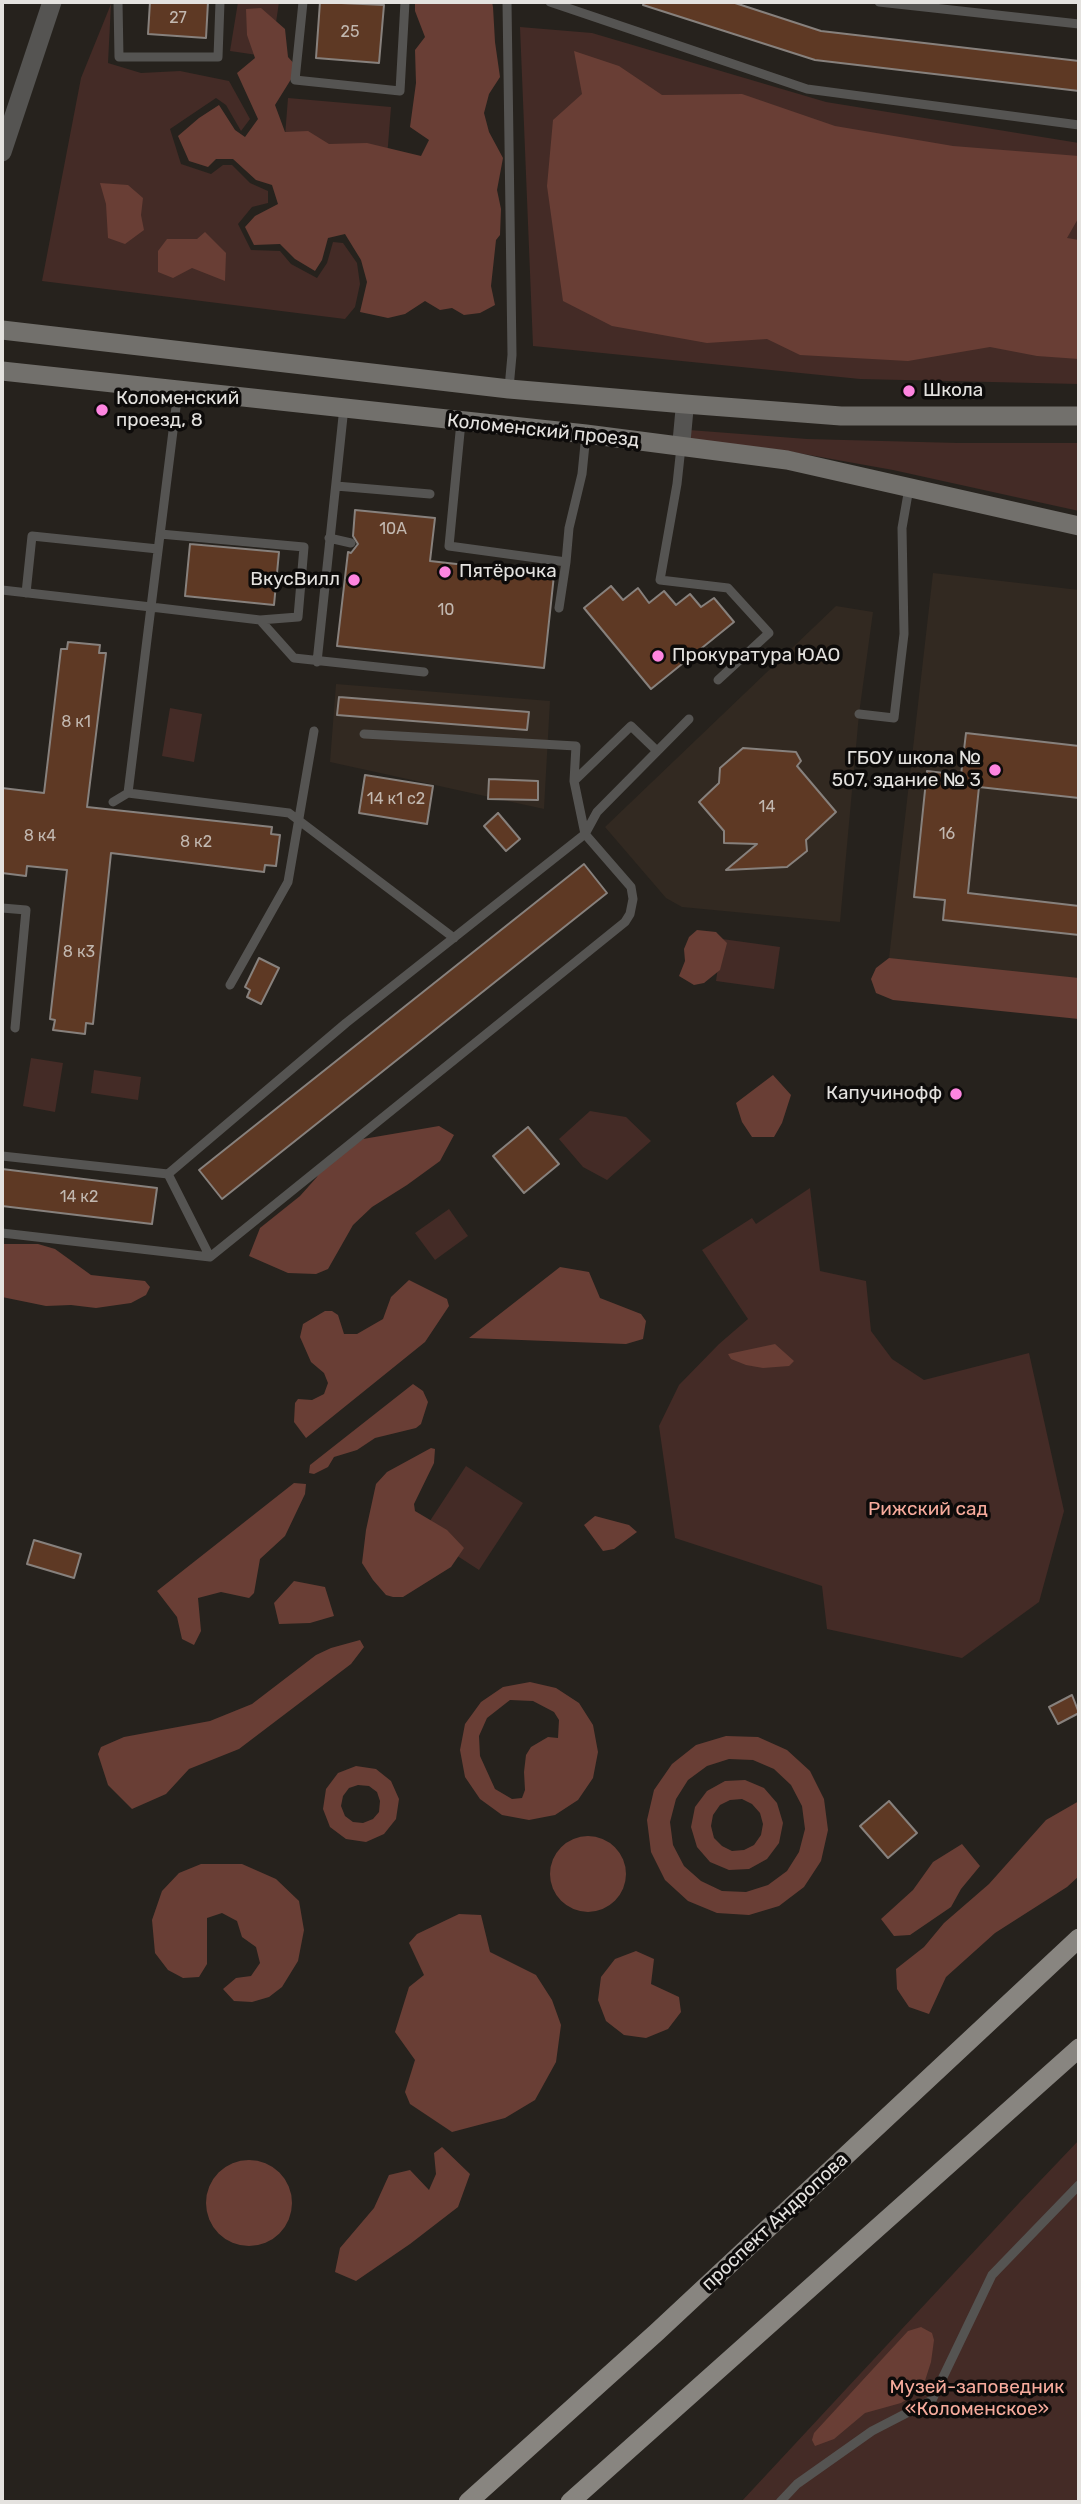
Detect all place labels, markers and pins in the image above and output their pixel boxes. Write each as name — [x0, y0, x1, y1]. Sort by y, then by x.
place label: Школа — [923, 380, 983, 402]
marker: Школа — [901, 383, 917, 399]
place label: Коломенский проезд, 8 — [116, 388, 239, 432]
marker: Коломенский проезд, 8 — [94, 402, 110, 418]
place label: Пятёрочка — [459, 561, 557, 583]
marker: Пятёрочка — [437, 564, 453, 580]
place label: ВкусВилл — [250, 569, 340, 591]
marker: ВкусВилл — [346, 572, 362, 588]
place label: Прокуратура ЮАО — [672, 645, 840, 667]
marker: Прокуратура ЮАО — [650, 648, 666, 664]
place label: ГБОУ школа № 507, здание № 3 — [832, 748, 981, 792]
marker: ГБОУ школа № 507, здание № 3 — [987, 762, 1003, 778]
place label: Капучинофф — [826, 1083, 942, 1105]
marker: Капучинофф — [948, 1086, 964, 1102]

